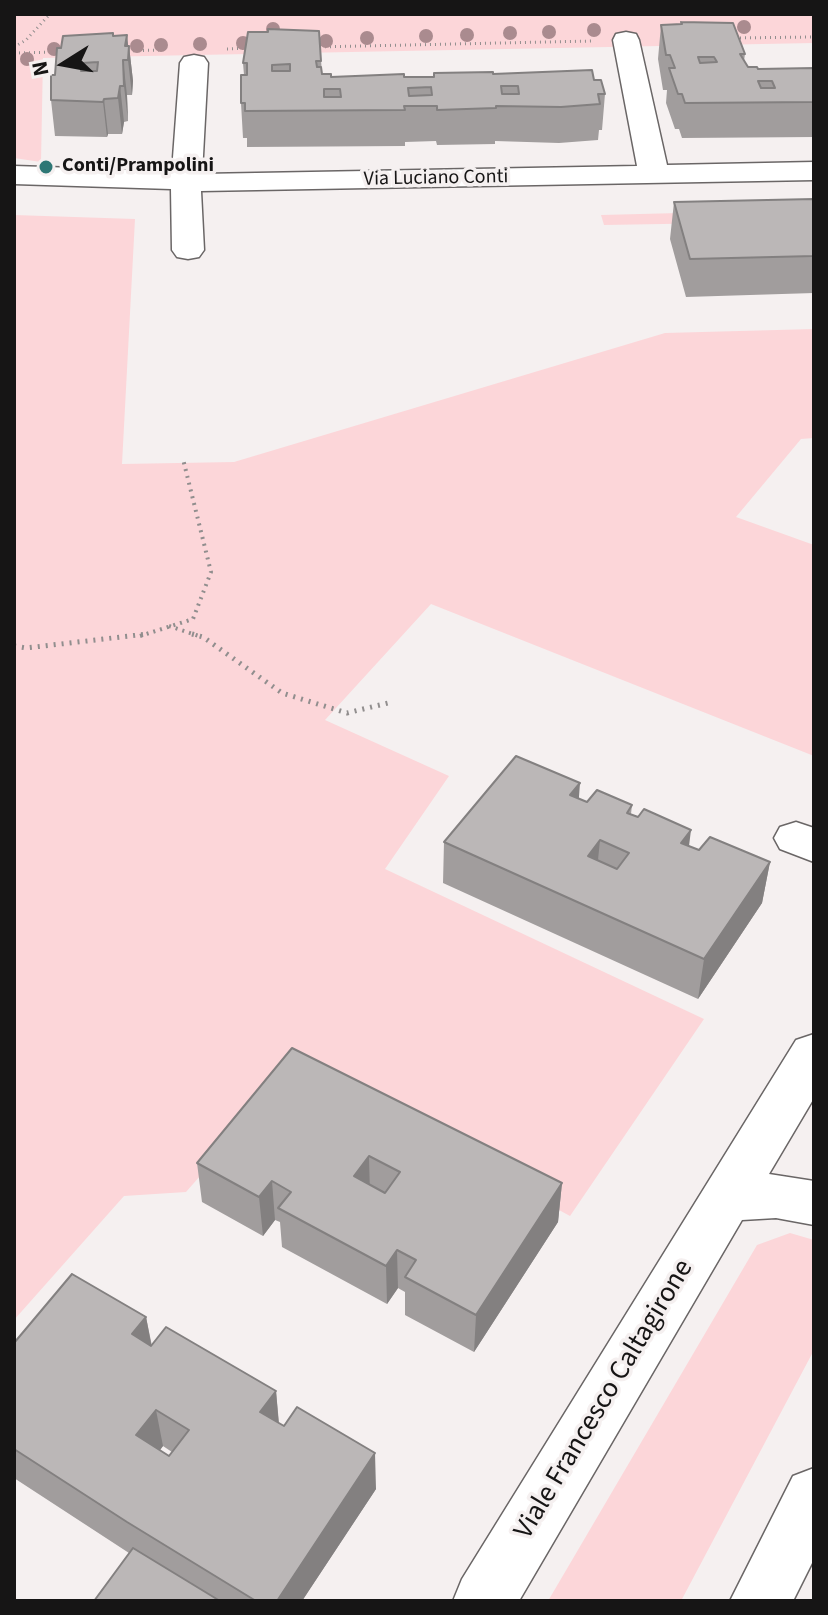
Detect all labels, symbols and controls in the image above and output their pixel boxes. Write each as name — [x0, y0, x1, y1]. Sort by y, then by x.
north arrow — [24, 24, 104, 104]
text: N — [23, 58, 58, 79]
place label: Conti/Prampolini — [62, 155, 214, 179]
marker: Conti/Prampolini — [37, 158, 55, 176]
street label: Via Luciano Conti — [364, 166, 508, 192]
street label: Viale Francesco Caltagirone — [508, 1254, 702, 1546]

